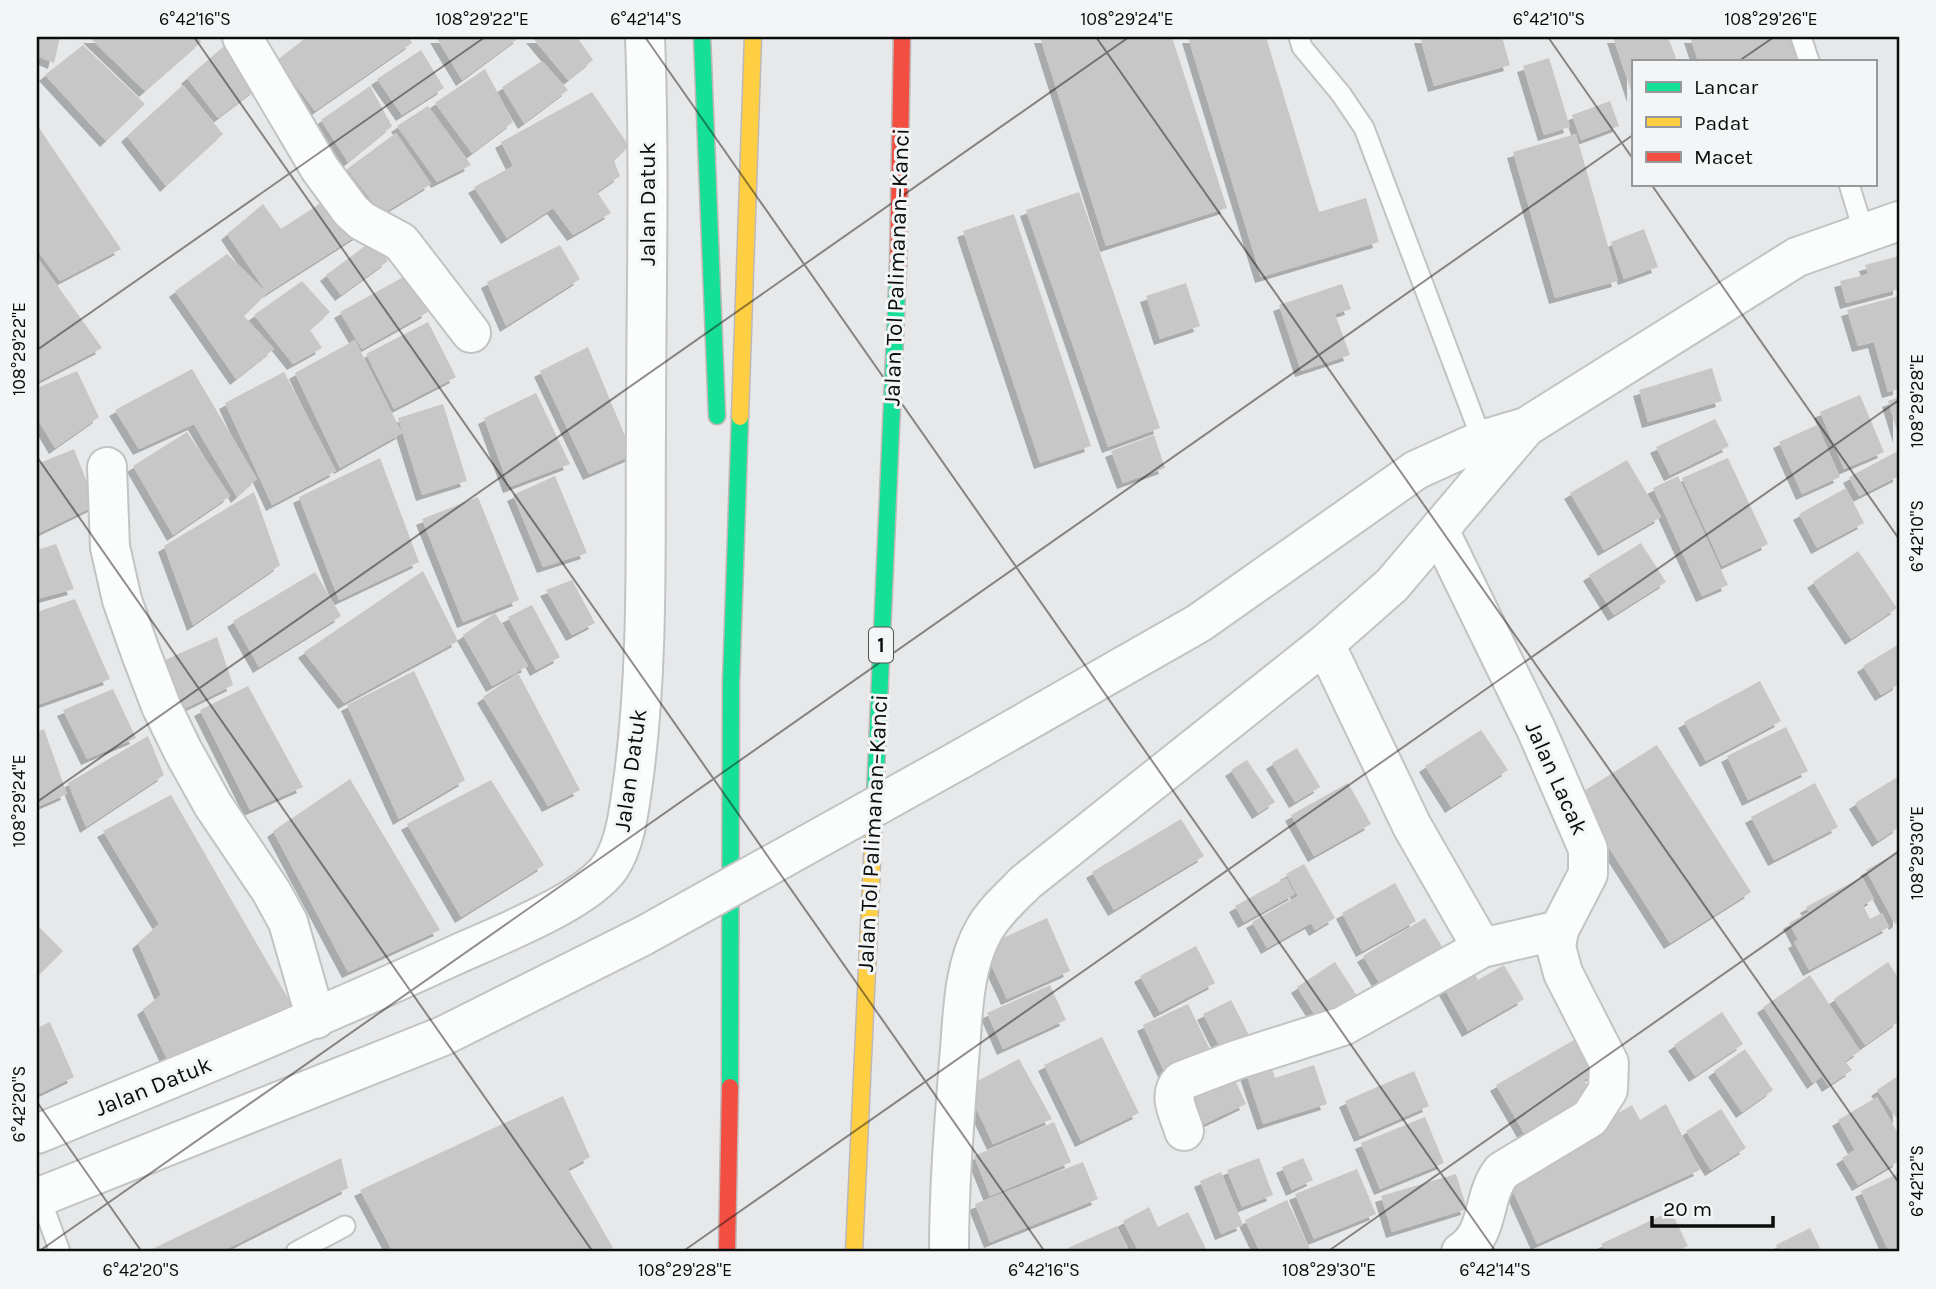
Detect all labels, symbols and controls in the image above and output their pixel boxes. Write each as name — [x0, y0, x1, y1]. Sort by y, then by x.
text: 6°42'16"S — [159, 8, 231, 30]
text: 108°29'22"E — [435, 8, 529, 30]
text: 6°42'14"S — [610, 8, 682, 30]
text: 108°29'24"E — [1080, 8, 1174, 30]
text: 6°42'10"S — [1513, 8, 1585, 30]
text: 108°29'26"E — [1724, 8, 1818, 30]
legend — [1632, 60, 1876, 186]
text: Lancar — [1694, 75, 1758, 99]
text: Padat — [1694, 111, 1749, 135]
street label: Jalan Tol Palimanan–Kanci — [878, 128, 915, 406]
street label: Jalan Datuk — [634, 142, 661, 266]
text: Macet — [1694, 145, 1753, 169]
text: 108°29'22"E — [8, 302, 30, 396]
text: 108°29'28"E — [1906, 354, 1928, 448]
text: 6°42'10"S — [1906, 500, 1928, 572]
road number: 1 — [869, 628, 893, 662]
street label: Jalan Tol Palimanan–Kanci — [852, 694, 893, 973]
street label: Jalan Datuk — [609, 707, 652, 833]
street label: Jalan Lacak — [1520, 717, 1594, 839]
text: 108°29'24"E — [8, 754, 30, 848]
text: 108°29'30"E — [1906, 806, 1928, 900]
street label: Jalan Datuk — [91, 1051, 216, 1122]
text: 6°42'20"S — [8, 1066, 30, 1142]
text: 6°42'12"S — [1906, 1145, 1928, 1217]
scale bar — [1652, 1184, 1773, 1228]
text: 20 m — [1663, 1197, 1712, 1221]
text: 6°42'20"S — [103, 1259, 179, 1281]
text: 108°29'28"E — [638, 1259, 732, 1281]
text: 6°42'16"S — [1008, 1259, 1080, 1281]
text: 108°29'30"E — [1282, 1259, 1376, 1281]
text: 6°42'14"S — [1459, 1259, 1531, 1281]

